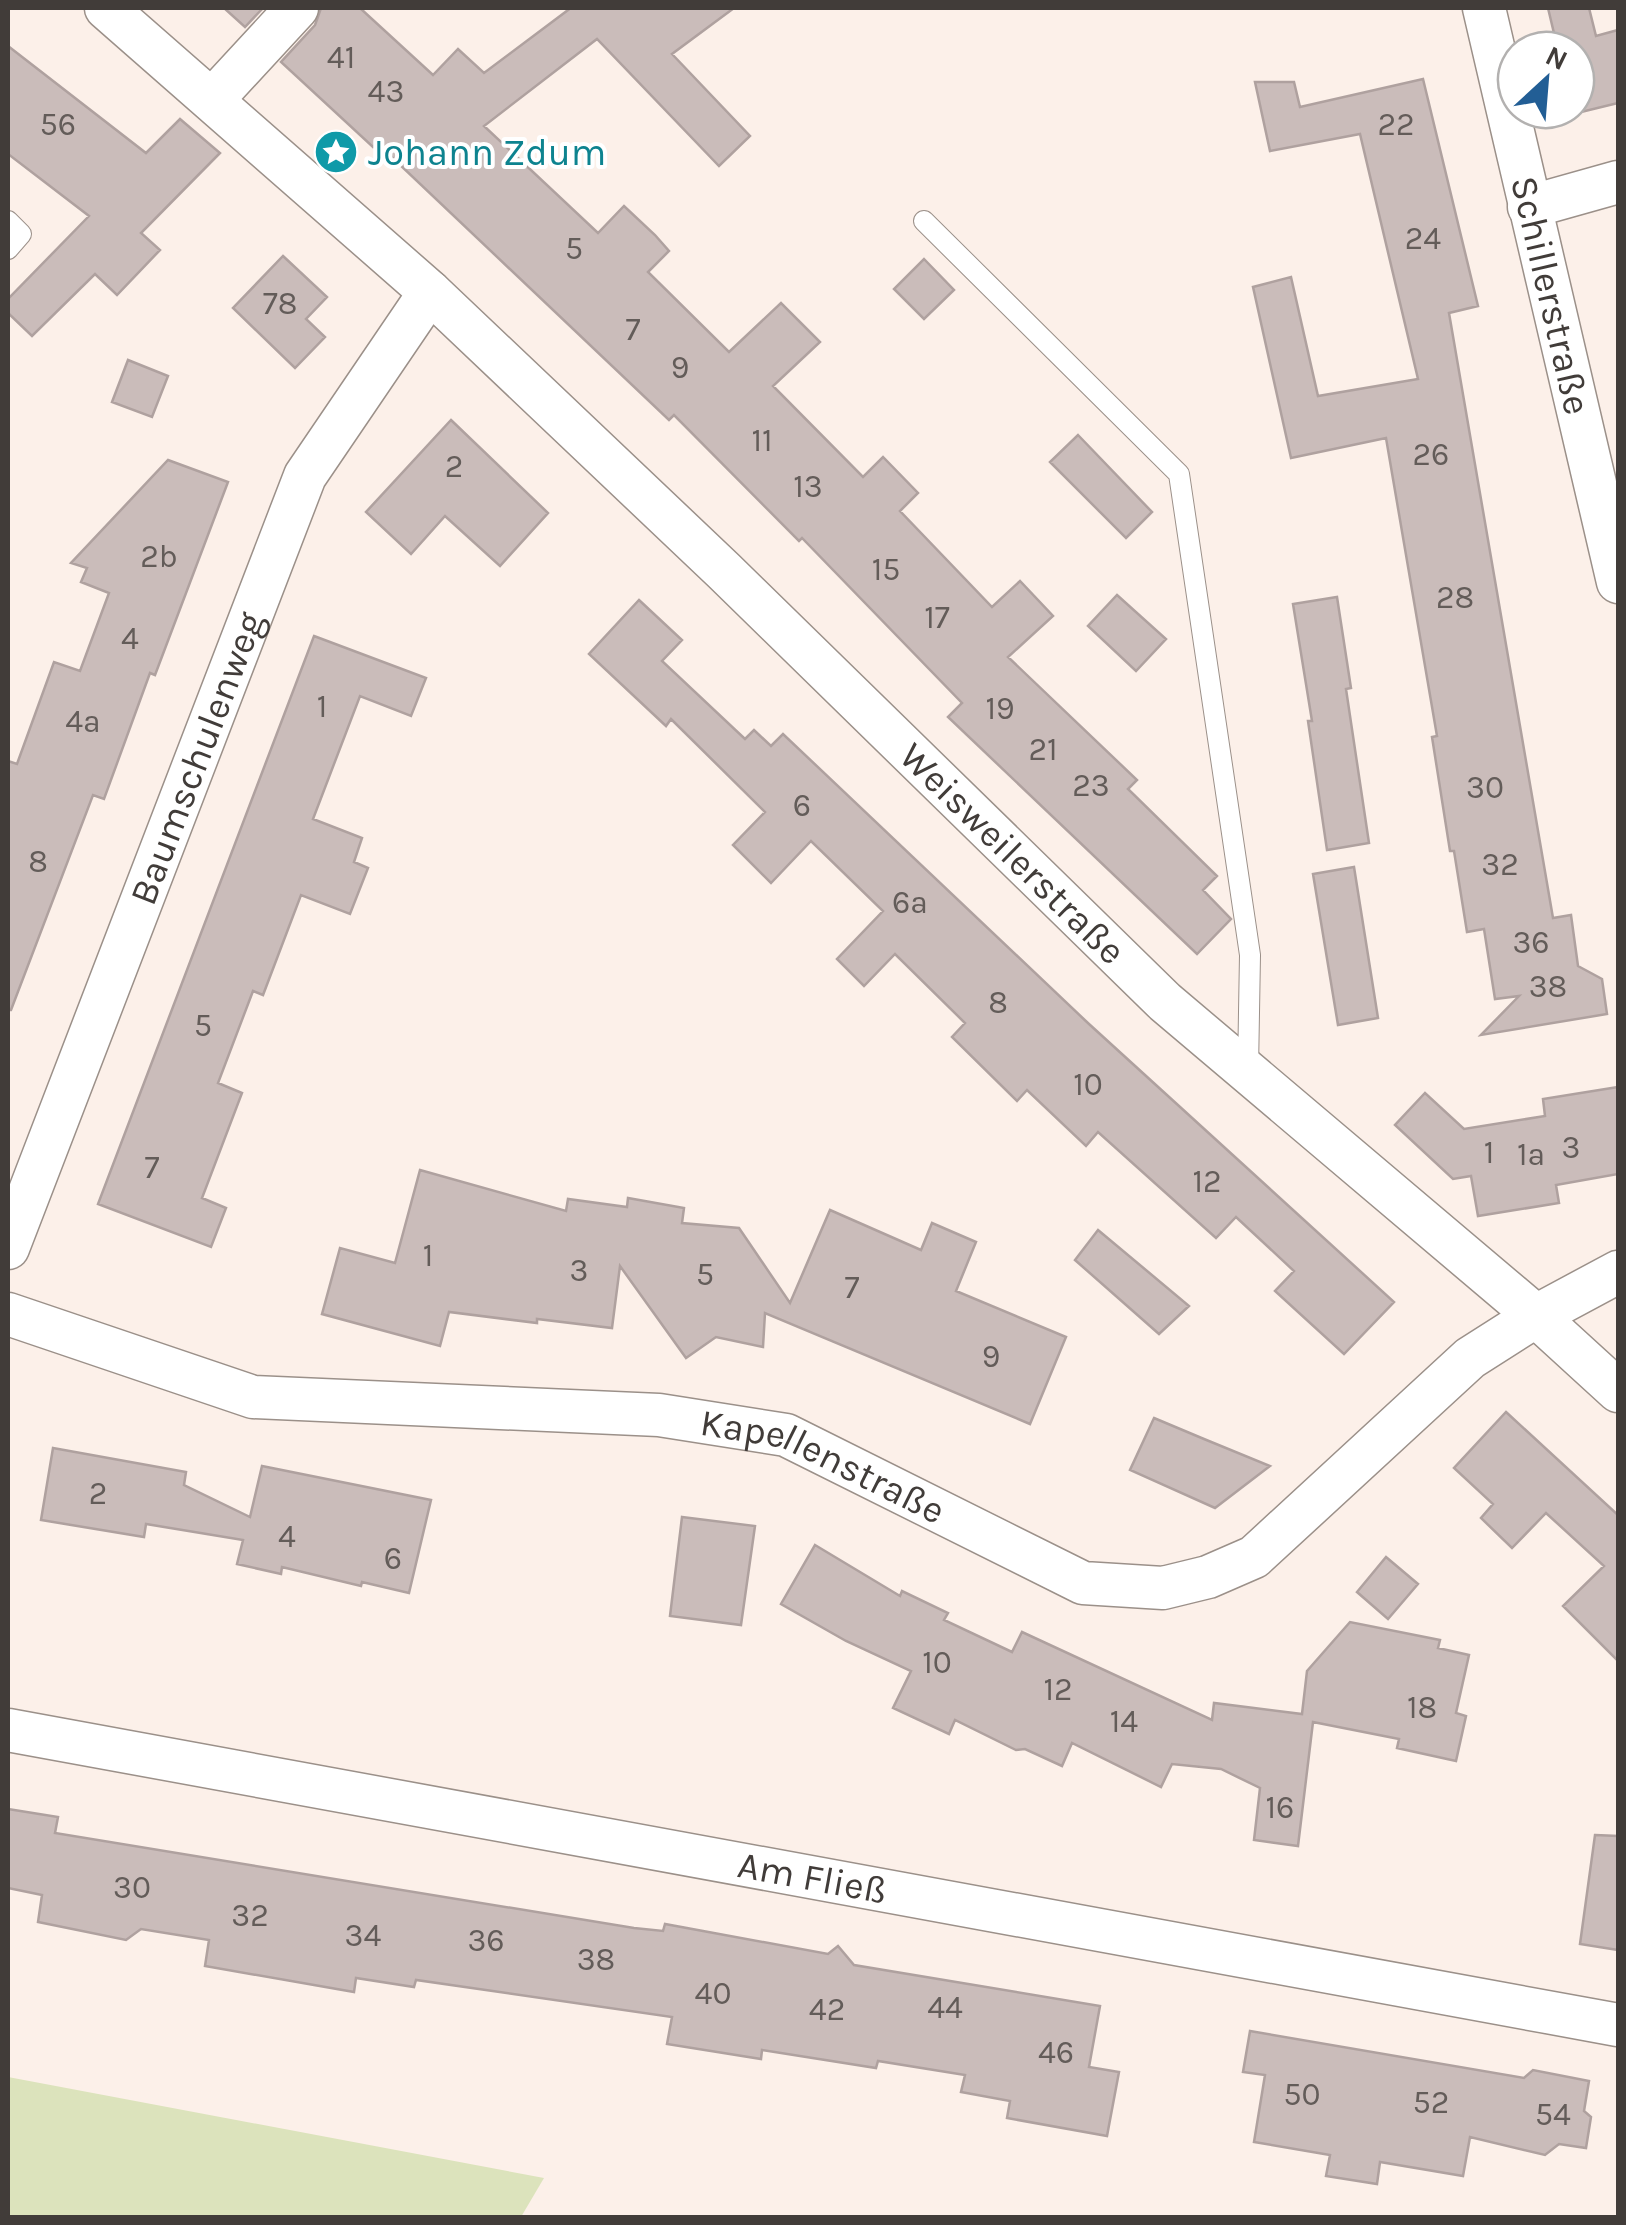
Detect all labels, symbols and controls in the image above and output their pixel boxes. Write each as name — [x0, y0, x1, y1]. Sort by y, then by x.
north arrow — [1496, 30, 1596, 130]
house number: 41 — [327, 39, 355, 76]
text: N — [1540, 39, 1573, 77]
house number: 43 — [368, 73, 404, 110]
house number: 56 — [40, 106, 76, 143]
house number: 22 — [1377, 106, 1415, 143]
place icon: Johann Zdum — [313, 129, 359, 175]
place label: Johann Zdum — [368, 130, 606, 175]
street label: Schillerstraße — [1501, 172, 1600, 419]
house number: 24 — [1405, 220, 1441, 257]
house number: 5 — [565, 230, 583, 267]
house number: 78 — [263, 285, 297, 322]
house number: 7 — [625, 311, 641, 348]
house number: 9 — [671, 349, 689, 386]
house number: 11 — [751, 422, 773, 459]
house number: 26 — [1413, 436, 1449, 473]
house number: 2 — [445, 448, 463, 485]
house number: 13 — [793, 468, 823, 505]
house number: 2b — [140, 538, 178, 575]
house number: 15 — [872, 551, 900, 588]
house number: 28 — [1436, 579, 1474, 616]
house number: 17 — [924, 599, 950, 636]
street label: Baumschulenweg — [120, 605, 274, 911]
house number: 4 — [121, 620, 139, 657]
house number: 1 — [317, 688, 327, 725]
house number: 19 — [985, 690, 1015, 727]
house number: 4a — [65, 703, 101, 740]
house number: 21 — [1028, 731, 1058, 768]
street label: Weisweilerstraße — [890, 734, 1135, 974]
house number: 23 — [1072, 767, 1110, 804]
house number: 30 — [1466, 769, 1504, 806]
house number: 6 — [793, 787, 811, 824]
house number: 8 — [28, 843, 48, 880]
house number: 32 — [1481, 846, 1519, 883]
house number: 6a — [892, 884, 928, 921]
house number: 36 — [1512, 924, 1550, 961]
house number: 38 — [1529, 968, 1567, 1005]
house number: 8 — [988, 984, 1008, 1021]
house number: 5 — [194, 1007, 212, 1044]
house number: 10 — [1073, 1066, 1103, 1103]
house number: 3 — [1562, 1129, 1580, 1166]
house number: 1 — [1484, 1134, 1494, 1171]
house number: 1a — [1517, 1136, 1545, 1173]
house number: 7 — [144, 1149, 160, 1186]
house number: 12 — [1192, 1163, 1222, 1200]
house number: 1 — [423, 1237, 433, 1274]
house number: 3 — [570, 1252, 588, 1289]
house number: 5 — [696, 1256, 714, 1293]
house number: 7 — [844, 1269, 860, 1306]
house number: 9 — [982, 1338, 1000, 1375]
street label: Kapellenstraße — [697, 1400, 952, 1534]
house number: 2 — [89, 1475, 107, 1512]
house number: 4 — [278, 1518, 296, 1555]
house number: 6 — [384, 1540, 402, 1577]
house number: 10 — [922, 1644, 952, 1681]
house number: 12 — [1043, 1671, 1073, 1708]
house number: 18 — [1407, 1689, 1437, 1726]
house number: 14 — [1110, 1703, 1138, 1740]
house number: 16 — [1266, 1789, 1294, 1826]
street label: Am Fließ — [734, 1842, 891, 1914]
house number: 30 — [113, 1869, 151, 1906]
house number: 32 — [231, 1897, 269, 1934]
house number: 34 — [345, 1917, 382, 1954]
house number: 36 — [467, 1922, 505, 1959]
house number: 38 — [577, 1941, 615, 1978]
house number: 40 — [695, 1975, 731, 2012]
house number: 44 — [927, 1989, 963, 2026]
house number: 42 — [809, 1991, 845, 2028]
house number: 46 — [1038, 2034, 1074, 2071]
house number: 50 — [1283, 2076, 1321, 2113]
house number: 52 — [1413, 2084, 1449, 2121]
house number: 54 — [1535, 2096, 1571, 2133]

